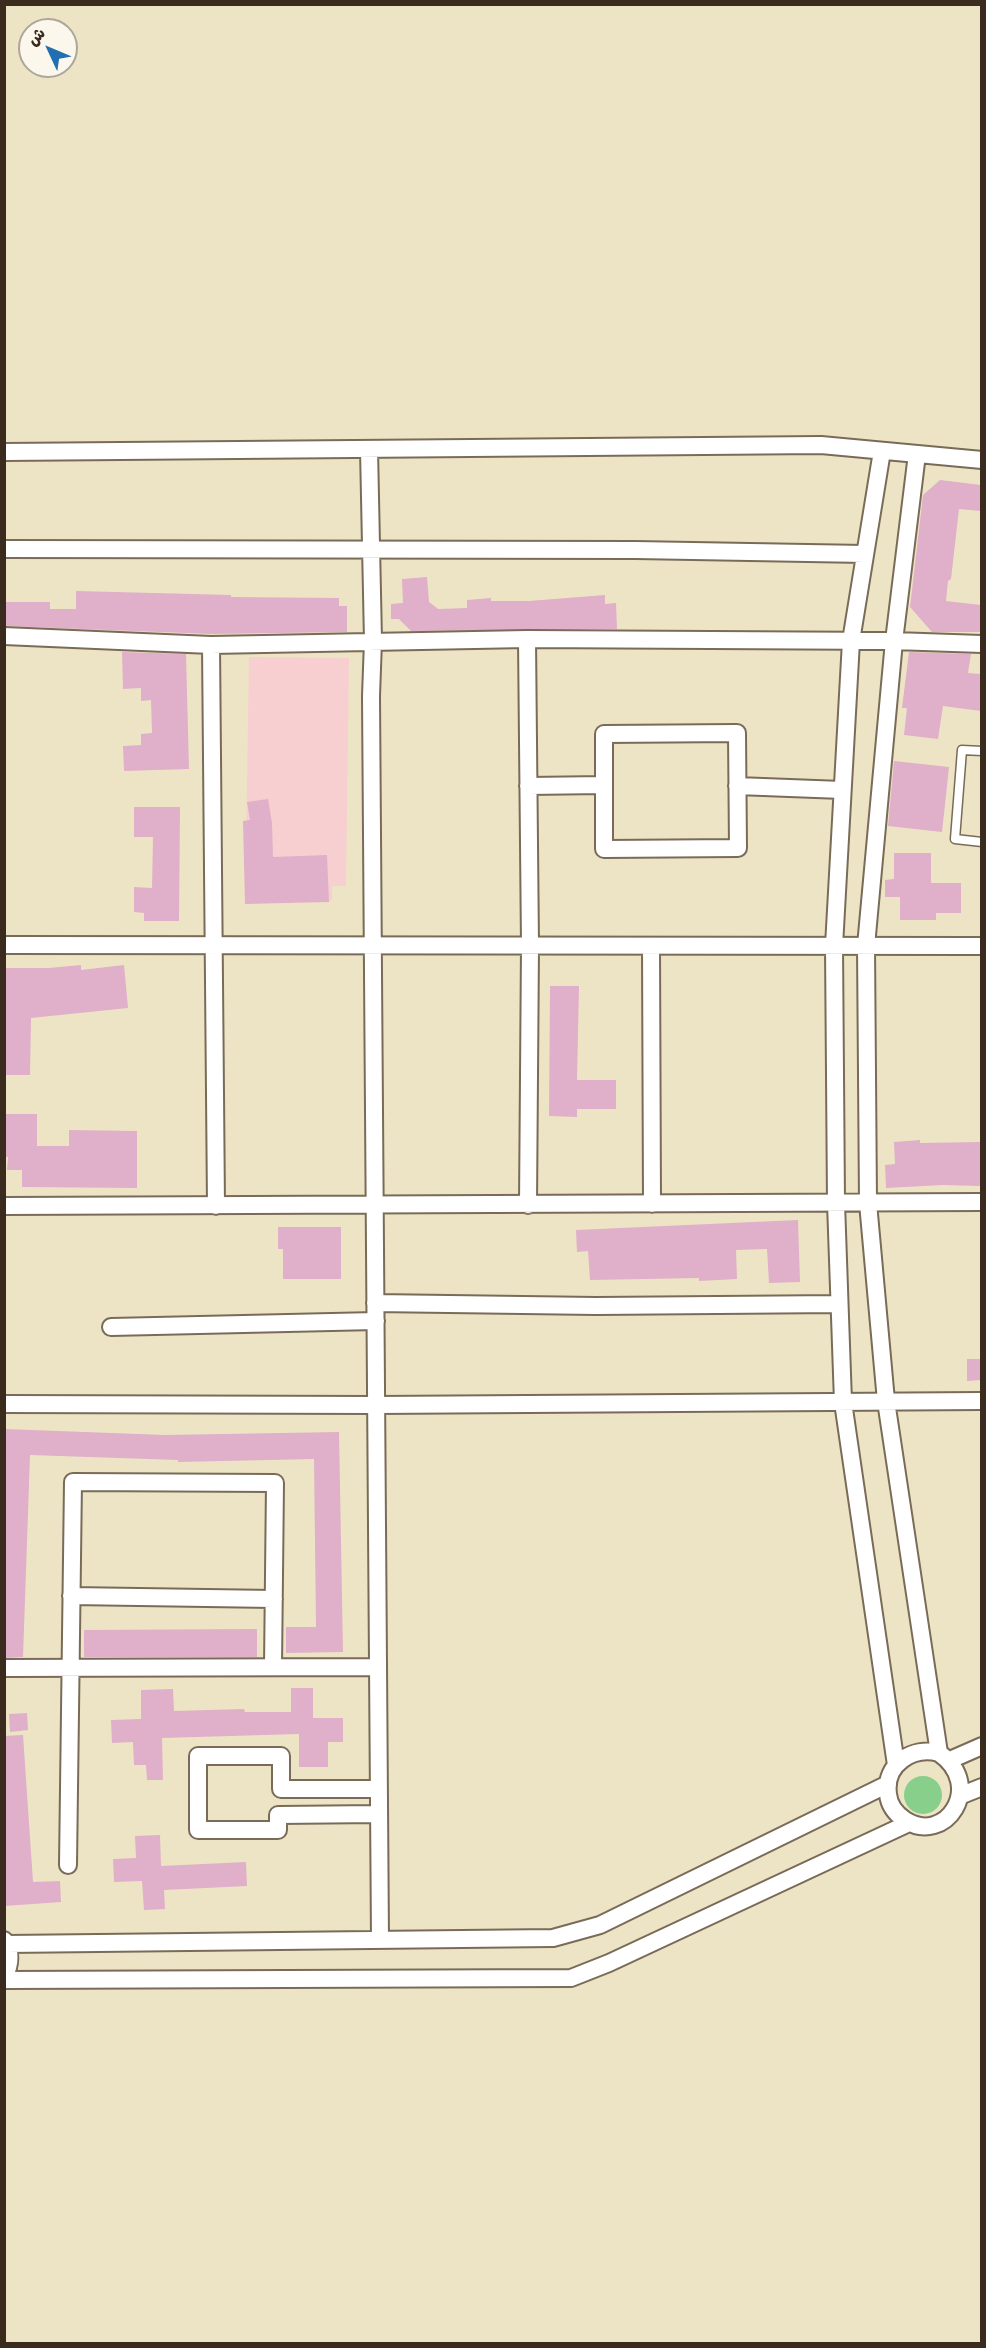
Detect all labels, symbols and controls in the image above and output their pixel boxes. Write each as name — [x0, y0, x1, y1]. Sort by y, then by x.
north arrow — [18, 18, 78, 78]
text: ش — [22, 23, 51, 51]

